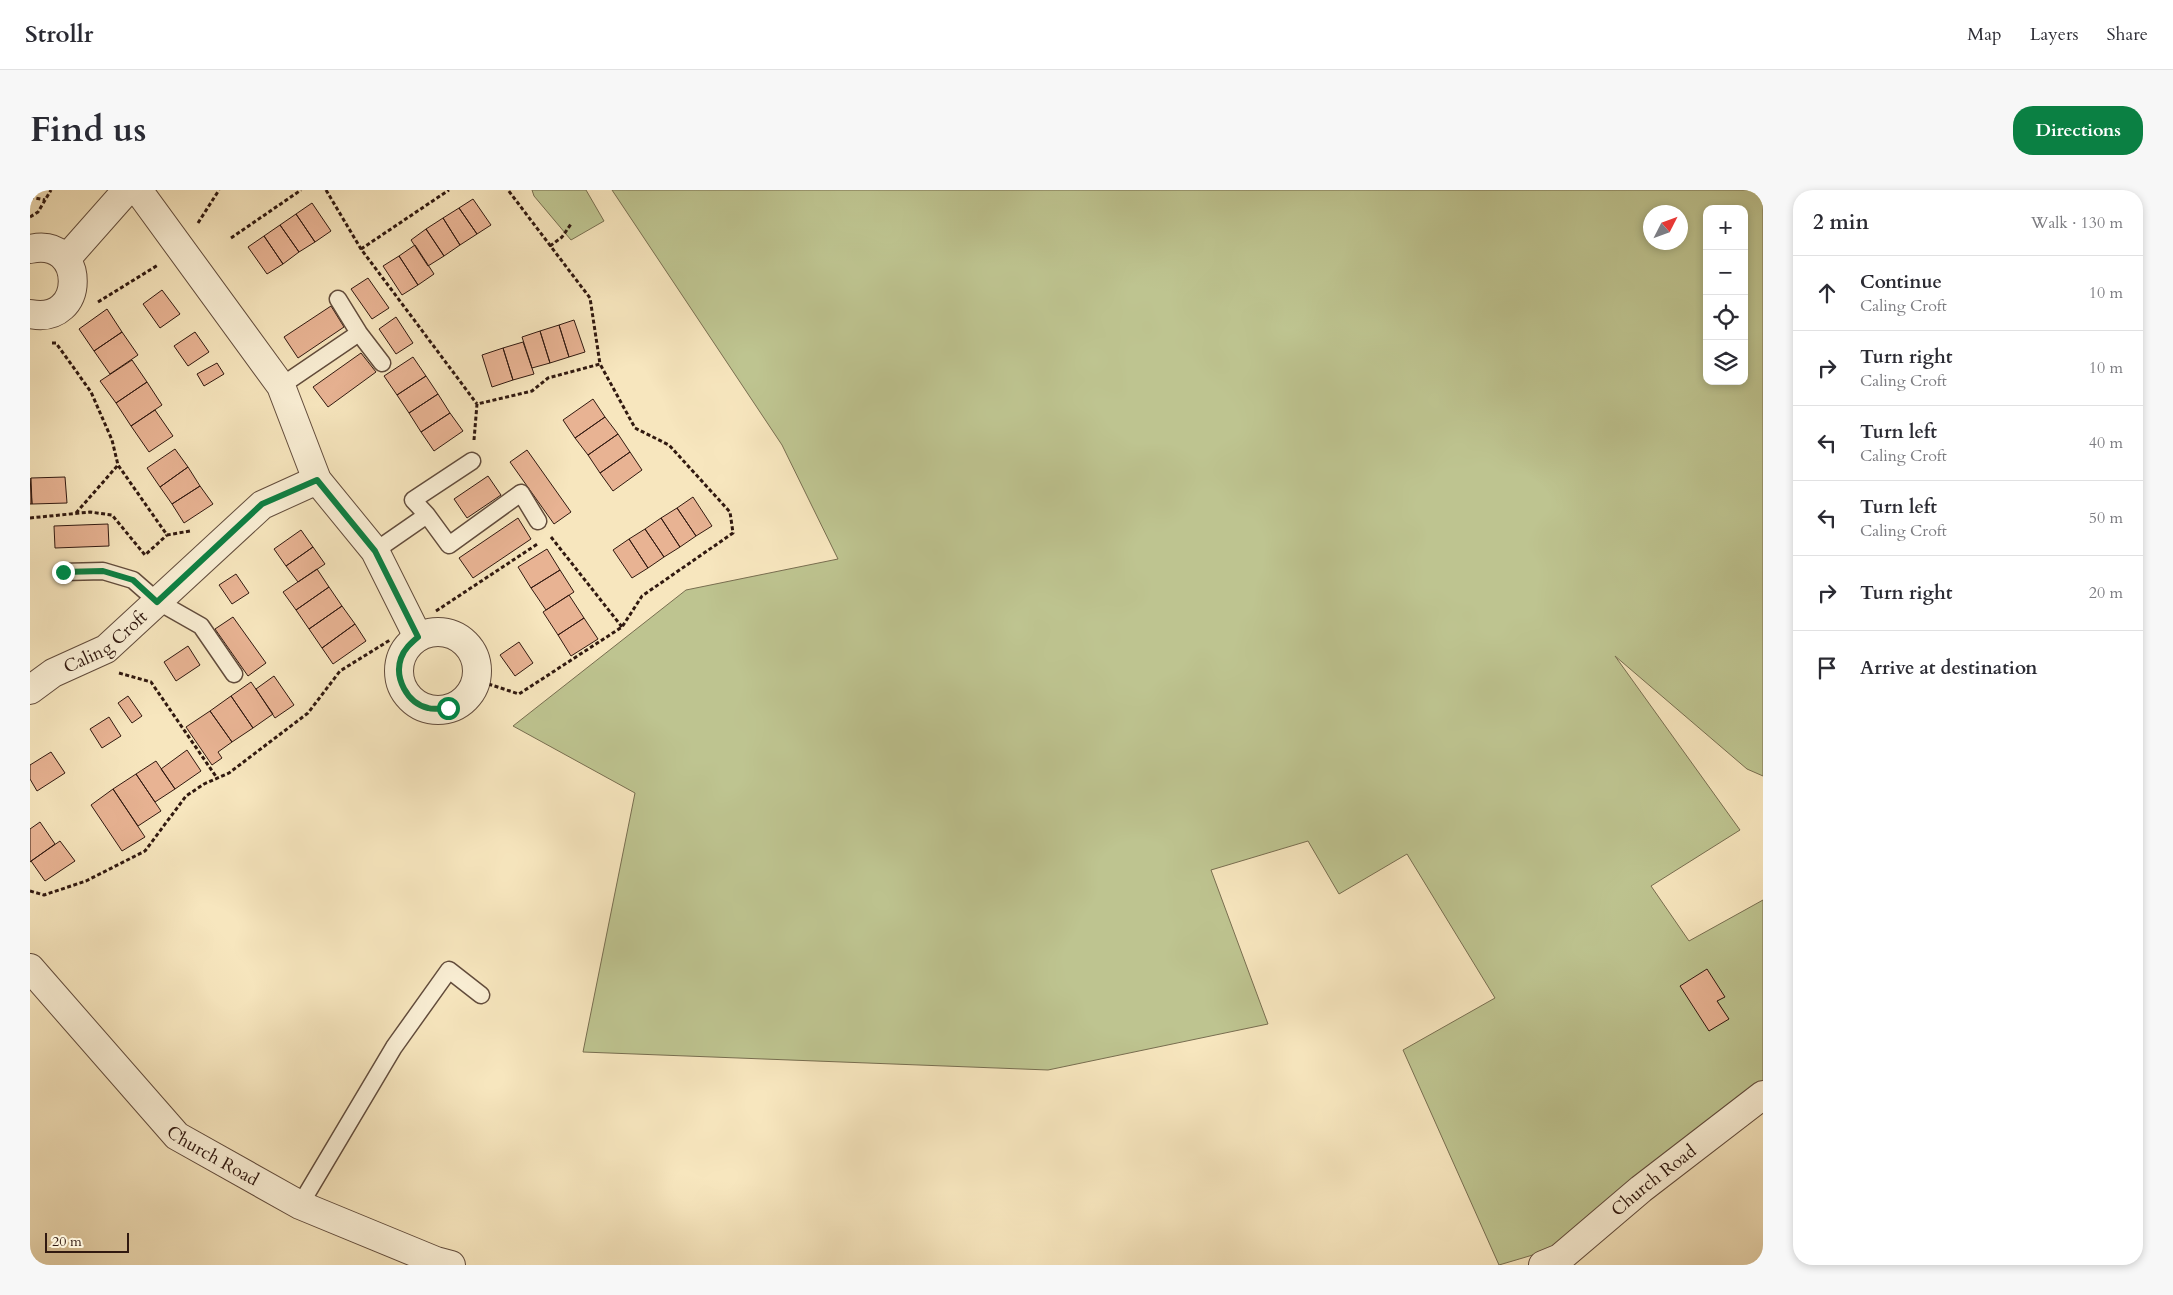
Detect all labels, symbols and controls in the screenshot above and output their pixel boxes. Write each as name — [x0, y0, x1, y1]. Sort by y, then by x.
text: Strollr — [25, 18, 93, 51]
text: Map — [1967, 22, 2002, 47]
text: Layers — [2030, 22, 2079, 47]
text: Share — [2107, 22, 2148, 47]
text: Find us — [30, 106, 146, 154]
button: Directions — [2013, 106, 2143, 155]
north arrow — [1643, 205, 1688, 250]
map controls — [1703, 205, 1748, 385]
button: + — [1703, 205, 1748, 250]
text: 2 min — [1813, 208, 1869, 237]
text: Walk · 130 m — [2031, 212, 2123, 234]
button: − — [1703, 250, 1748, 295]
text: Continue — [1860, 269, 1942, 295]
icon: ahead — [1813, 279, 1841, 307]
text: 10 m — [2089, 282, 2123, 304]
button: locate — [1703, 295, 1748, 340]
text: Caling Croft — [1860, 295, 1947, 317]
button: layers — [1703, 340, 1748, 385]
text: Turn right — [1860, 344, 1952, 370]
icon: right — [1813, 354, 1841, 382]
text: 10 m — [2089, 357, 2123, 379]
text: Caling Croft — [1860, 370, 1947, 392]
text: Turn left — [1860, 419, 1937, 445]
icon: left — [1813, 429, 1841, 457]
text: 40 m — [2089, 432, 2123, 454]
text: Caling Croft — [1860, 445, 1947, 467]
text: Turn left — [1860, 494, 1937, 520]
icon: left — [1813, 504, 1841, 532]
text: 50 m — [2089, 507, 2123, 529]
text: Caling Croft — [1860, 520, 1947, 542]
route end — [52, 561, 75, 584]
icon: right — [1813, 579, 1841, 607]
text: Turn right — [1860, 580, 1952, 606]
text: 20 m — [2089, 582, 2123, 604]
street label: Caling Croft — [60, 605, 153, 680]
icon: arrive — [1813, 654, 1841, 682]
text: Arrive at destination — [1860, 655, 2037, 681]
route start — [437, 697, 460, 720]
street label: Church Road — [160, 1120, 264, 1193]
street label: Church Road — [1606, 1139, 1702, 1222]
scale bar — [45, 1230, 129, 1253]
text: 20 m — [52, 1232, 82, 1251]

